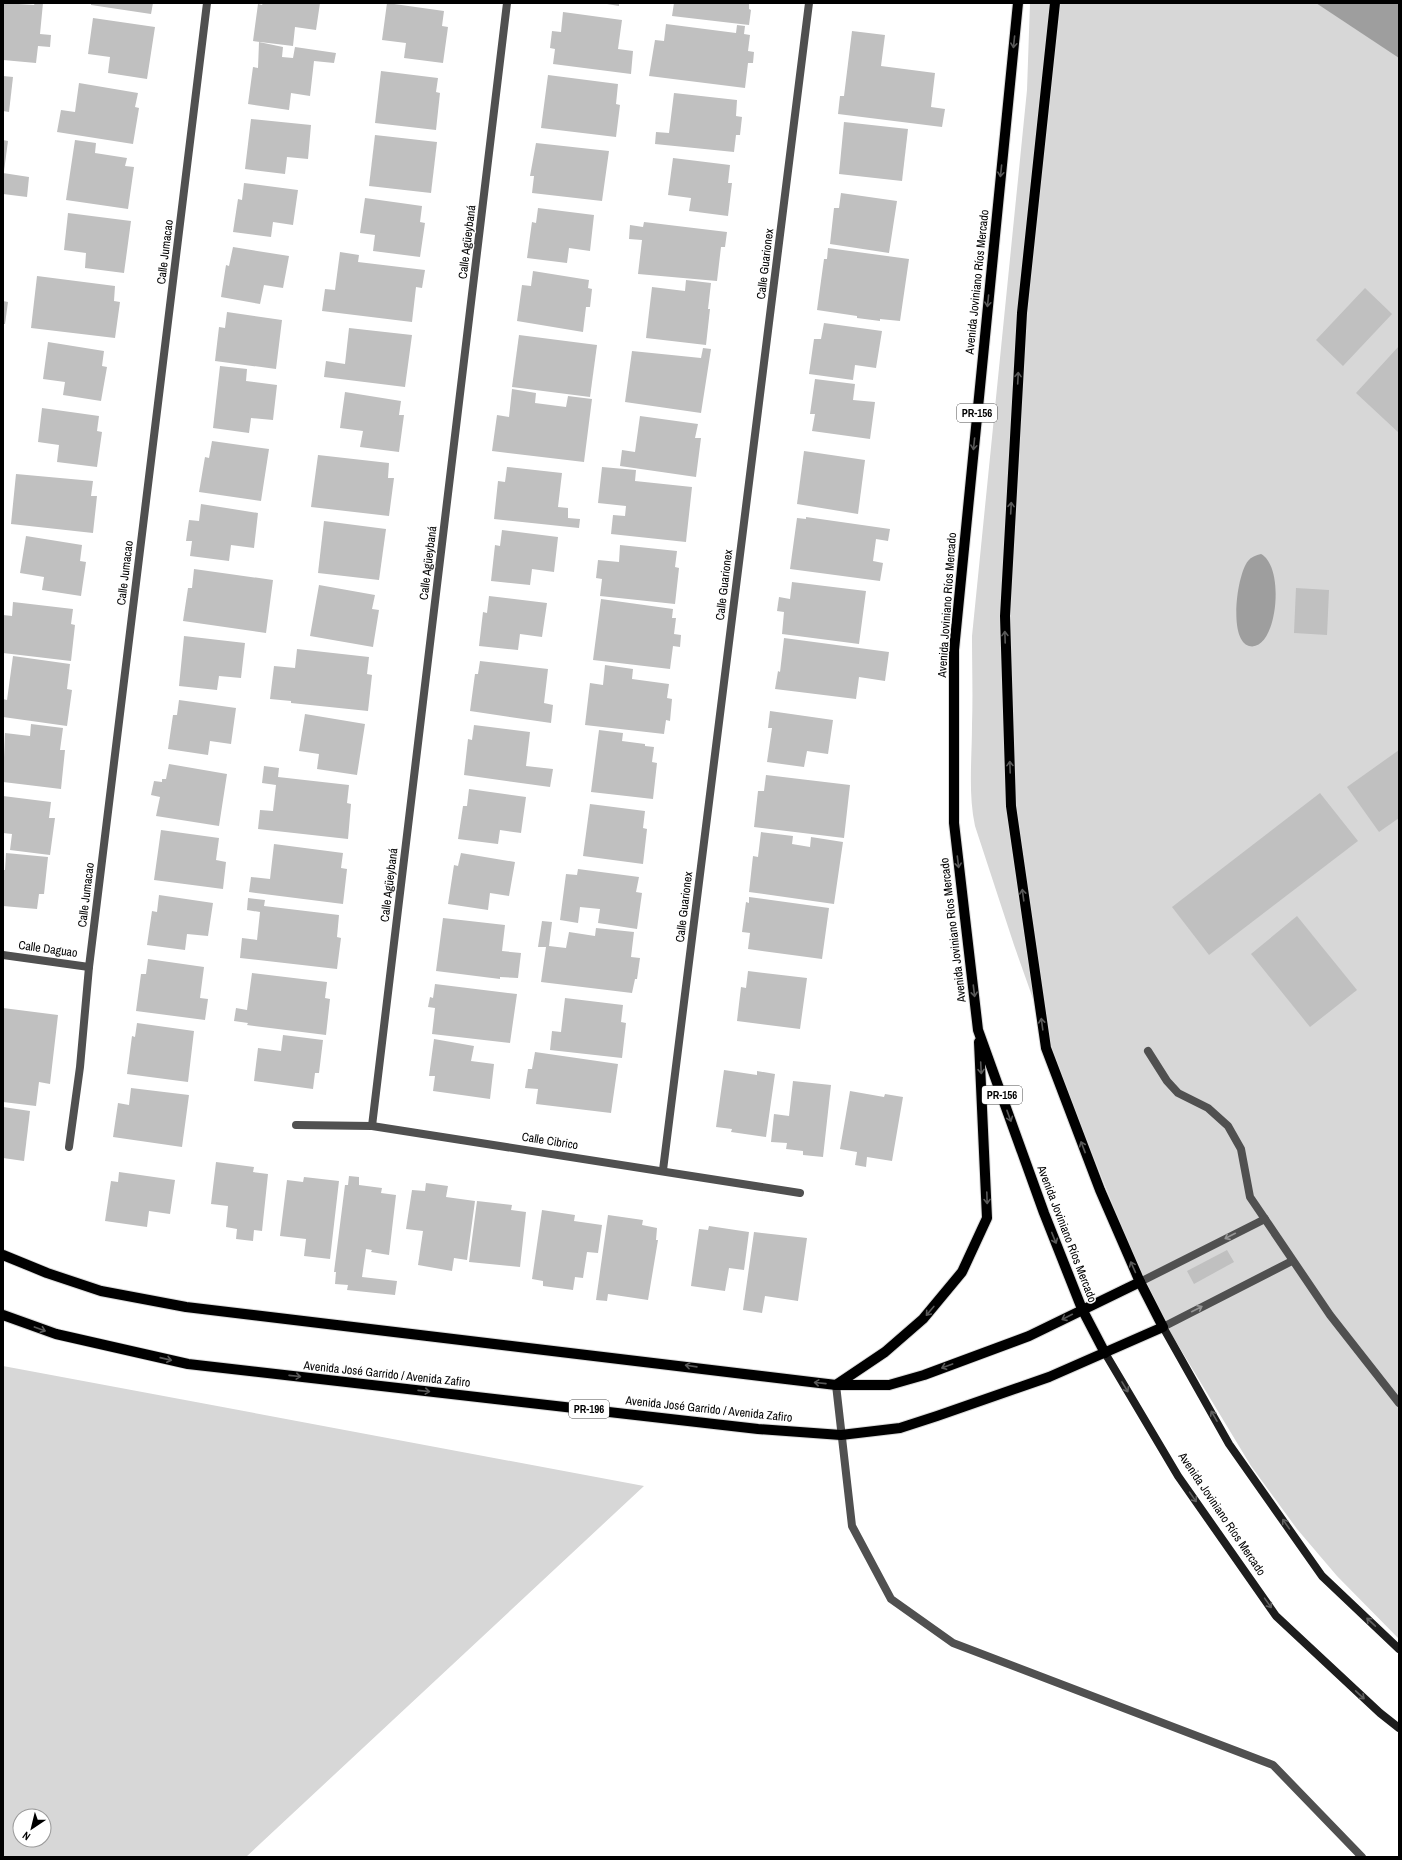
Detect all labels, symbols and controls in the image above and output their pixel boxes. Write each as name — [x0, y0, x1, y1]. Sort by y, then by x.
one-way arrow — [1010, 35, 1017, 48]
one-way arrow — [997, 164, 1005, 177]
street label: Calle Agüeybaná — [455, 204, 480, 280]
street label: Avenida Joviniano Ríos Mercado — [961, 209, 993, 356]
street label: Calle Jumacao — [153, 219, 177, 285]
street label: Calle Guarionex — [753, 228, 777, 300]
one-way arrow — [985, 294, 992, 307]
one-way arrow — [1015, 372, 1022, 385]
road number: PR-156 — [957, 404, 997, 422]
one-way arrow — [971, 437, 978, 450]
one-way arrow — [1007, 502, 1015, 515]
street label: Calle Agüeybaná — [416, 525, 441, 601]
street label: Avenida Joviniano Ríos Mercado — [934, 532, 960, 679]
street label: Calle Jumacao — [113, 540, 137, 606]
street label: Calle Guarionex — [712, 549, 736, 621]
one-way arrow — [1002, 631, 1009, 644]
one-way arrow — [1006, 761, 1013, 774]
street label: Calle Agüeybaná — [377, 847, 402, 923]
one-way arrow — [955, 855, 962, 868]
street label: Avenida Joviniano Ríos Mercado — [936, 857, 970, 1004]
street label: Calle Jumacao — [74, 862, 98, 928]
street label: Calle Guarionex — [672, 871, 696, 943]
one-way arrow — [1019, 889, 1027, 902]
street label: Calle Daguao — [17, 937, 79, 961]
one-way arrow — [970, 984, 978, 997]
one-way arrow — [1038, 1018, 1046, 1031]
one-way arrow — [977, 1062, 984, 1075]
road number: PR-156 — [982, 1086, 1022, 1104]
one-way arrow — [1006, 1109, 1013, 1122]
street label: Calle Cibrico — [521, 1129, 579, 1153]
one-way arrow — [1078, 1141, 1086, 1153]
street label: Avenida Joviniano Ríos Mercado — [1033, 1162, 1101, 1305]
one-way arrow — [983, 1191, 991, 1204]
one-way arrow — [1050, 1231, 1058, 1243]
one-way arrow — [1225, 1233, 1237, 1241]
one-way arrow — [1129, 1261, 1136, 1273]
one-way arrow — [1191, 1305, 1203, 1312]
one-way arrow — [925, 1306, 934, 1316]
one-way arrow — [1061, 1314, 1073, 1321]
one-way arrow — [33, 1325, 45, 1333]
one-way arrow — [159, 1355, 172, 1363]
street label: Avenida José Garrido / Avenida Zafiro — [302, 1357, 471, 1391]
one-way arrow — [685, 1362, 698, 1370]
one-way arrow — [941, 1363, 953, 1371]
one-way arrow — [288, 1372, 301, 1380]
one-way arrow — [814, 1379, 827, 1387]
one-way arrow — [1121, 1381, 1129, 1393]
one-way arrow — [417, 1387, 430, 1395]
street label: Avenida José Garrido / Avenida Zafiro — [624, 1392, 793, 1426]
road number: PR-196 — [569, 1400, 609, 1418]
one-way arrow — [1209, 1410, 1217, 1422]
street label: Avenida Joviniano Ríos Mercado — [1174, 1448, 1269, 1579]
one-way arrow — [1189, 1491, 1197, 1502]
one-way arrow — [1282, 1519, 1290, 1530]
one-way arrow — [1264, 1598, 1272, 1609]
one-way arrow — [1366, 1618, 1376, 1627]
one-way arrow — [1355, 1690, 1365, 1699]
north arrow — [12, 1808, 52, 1848]
text: N — [20, 1829, 33, 1844]

